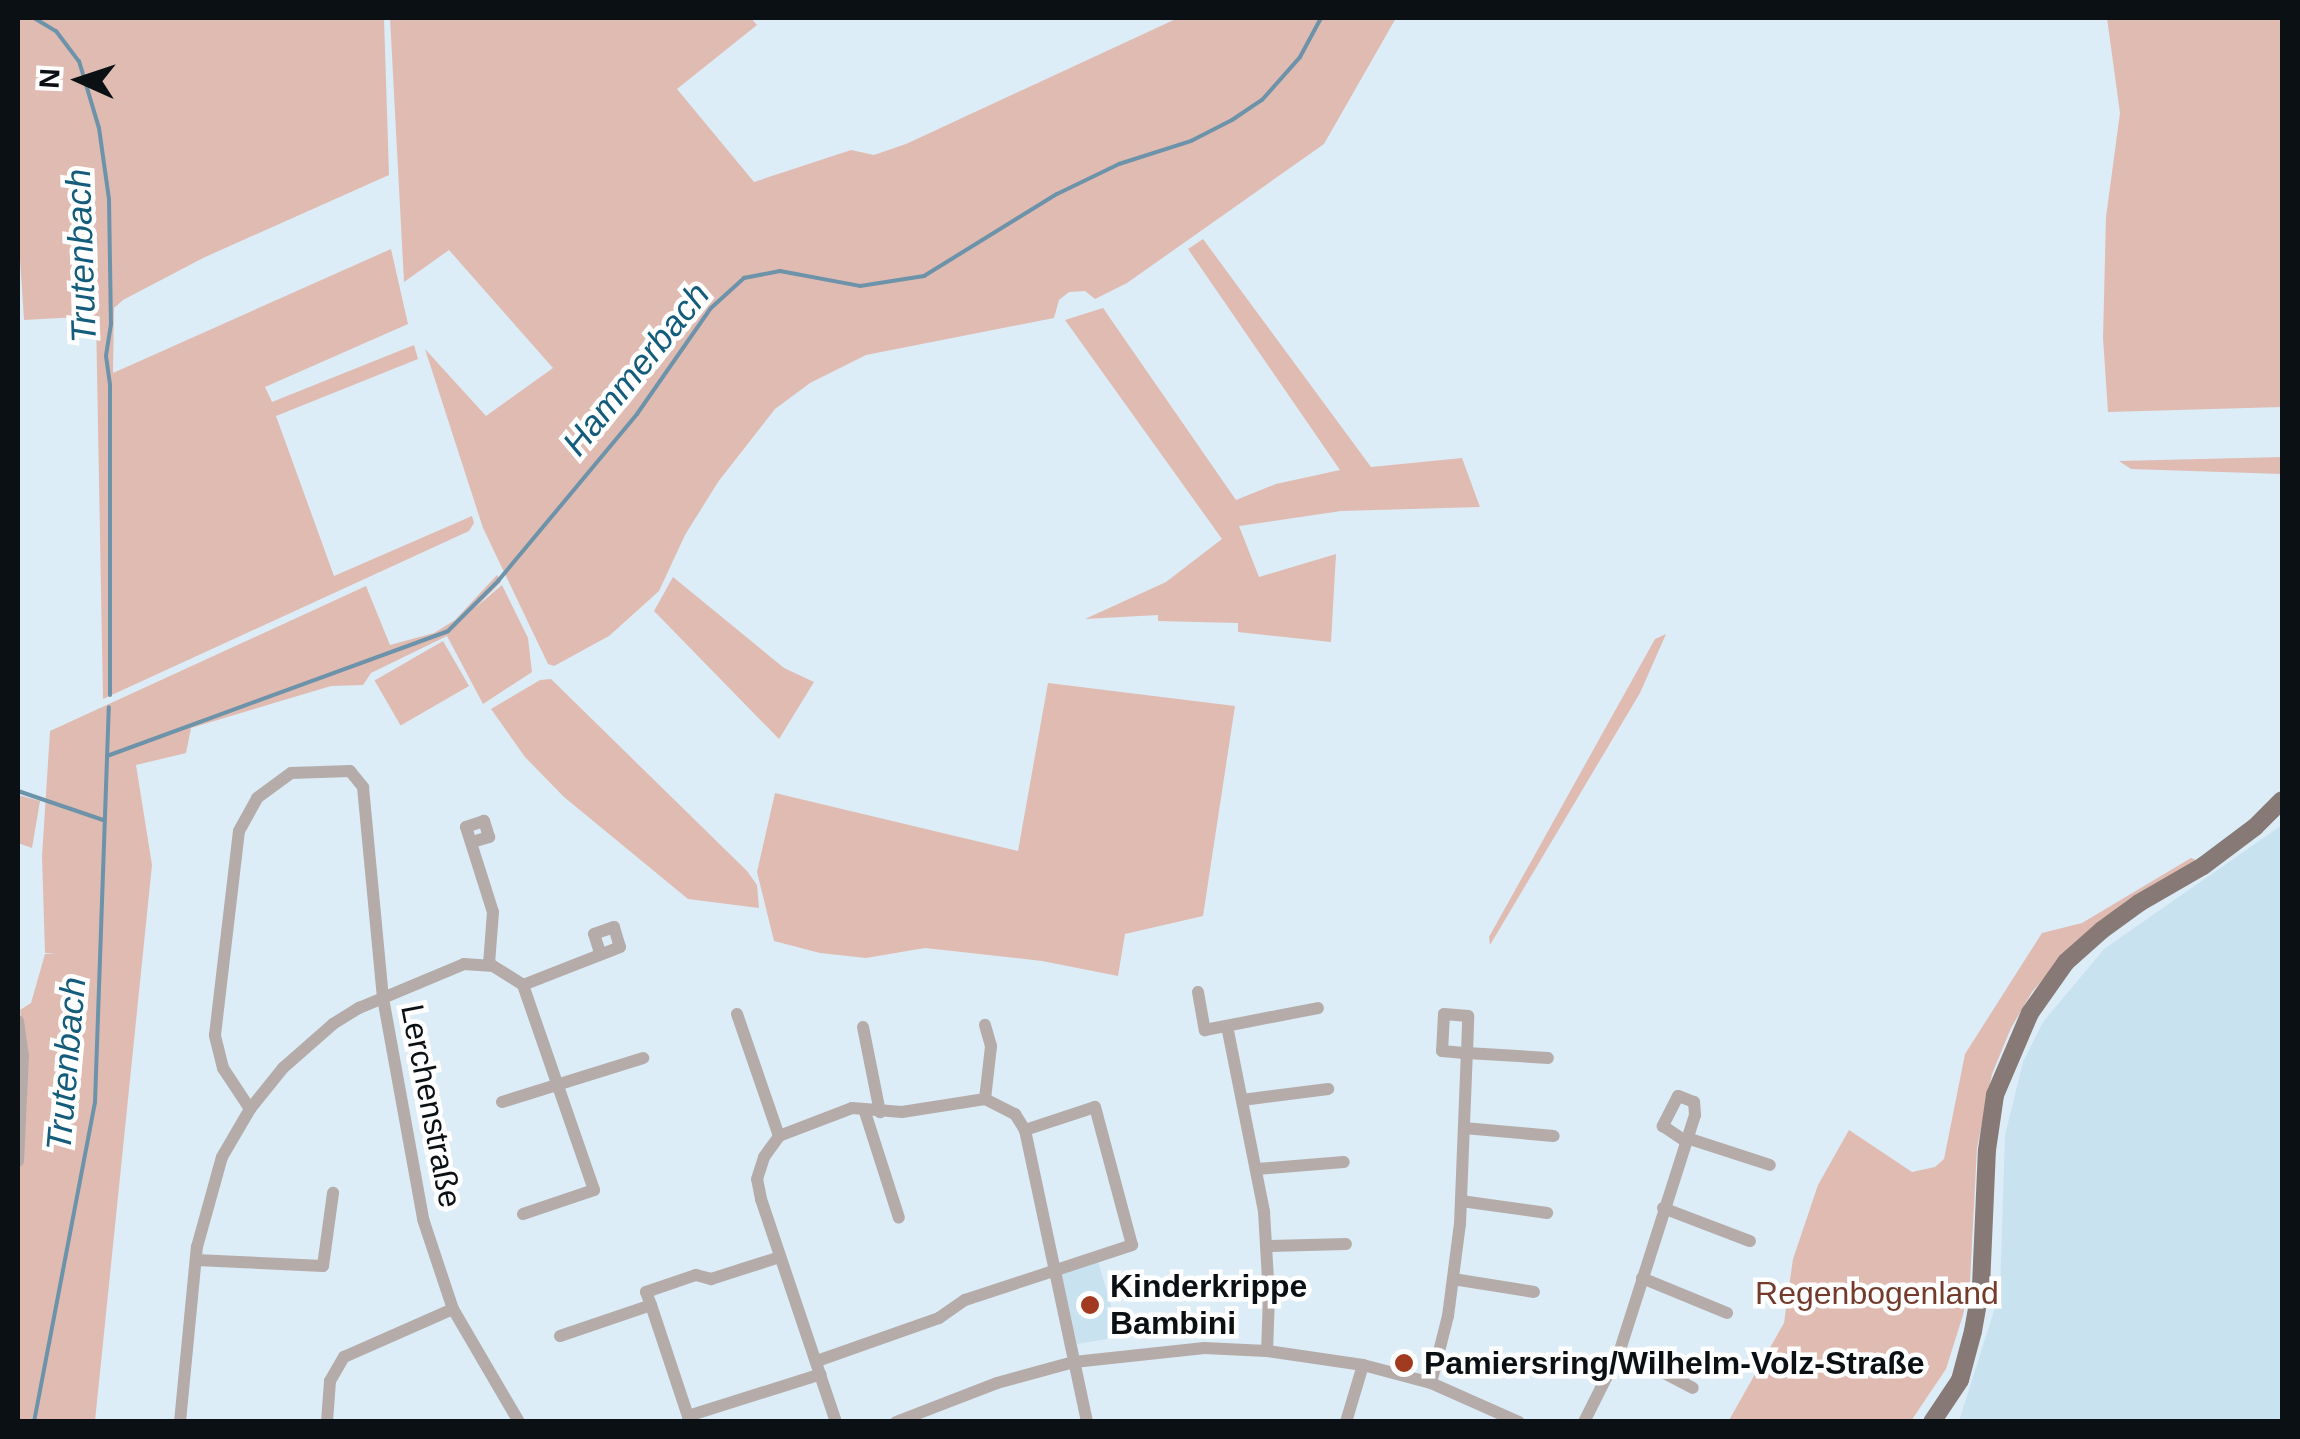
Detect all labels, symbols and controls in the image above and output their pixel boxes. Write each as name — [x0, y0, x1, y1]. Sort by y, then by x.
north arrow — [30, 30, 130, 130]
text: N — [34, 67, 66, 89]
water label: Trutenbach — [57, 168, 105, 344]
water label: Hammerbach — [554, 274, 718, 464]
water label: Trutenbach — [37, 975, 95, 1153]
street label: Lerchenstraße — [392, 1001, 470, 1211]
place label: Kinderkrippe Bambini — [1110, 1268, 1307, 1343]
park label: Regenbogenland — [1755, 1274, 1999, 1312]
marker: Kinderkrippe Bambini — [1079, 1294, 1101, 1316]
place label: Pamiersring/Wilhelm-Volz-Straße — [1424, 1344, 1925, 1382]
marker: Pamiersring/Wilhelm-Volz-Straße — [1393, 1352, 1415, 1374]

